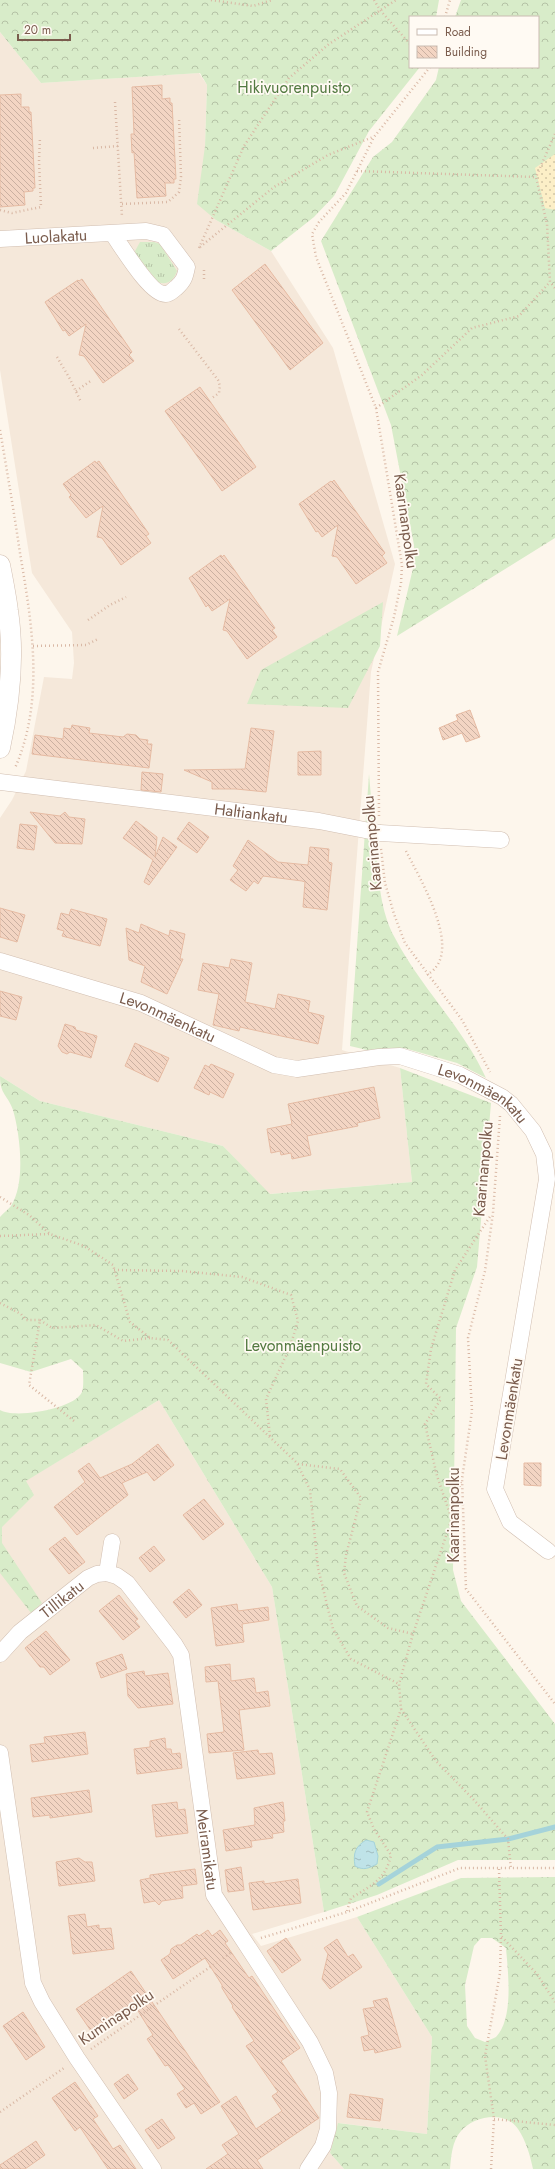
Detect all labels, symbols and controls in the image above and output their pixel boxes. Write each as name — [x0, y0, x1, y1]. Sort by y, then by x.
scale bar — [18, 16, 70, 42]
legend — [409, 16, 539, 68]
text: 20 m — [24, 21, 51, 39]
text: Road — [445, 23, 471, 41]
text: Building — [445, 43, 487, 61]
park label: Hikivuorenpuisto — [237, 76, 351, 99]
street label: Luolakatu — [24, 223, 88, 249]
street label: Kaarinanpolku — [388, 472, 424, 570]
street label: Kaarinanpolku — [356, 794, 388, 892]
street label: Haltiankatu — [213, 797, 289, 829]
street label: Levonmäenkatu — [117, 986, 220, 1048]
street label: Levonmäenkatu — [435, 1057, 534, 1128]
street label: Kaarinanpolku — [467, 1120, 499, 1218]
park label: Levonmäenpuisto — [245, 1334, 362, 1357]
street label: Levonmäenkatu — [490, 1356, 528, 1462]
street label: Kaarinanpolku — [442, 1467, 465, 1563]
street label: Tillikatu — [35, 1574, 89, 1623]
street label: Meiramikatu — [191, 1807, 225, 1892]
street label: Kuminapolku — [74, 1983, 158, 2051]

